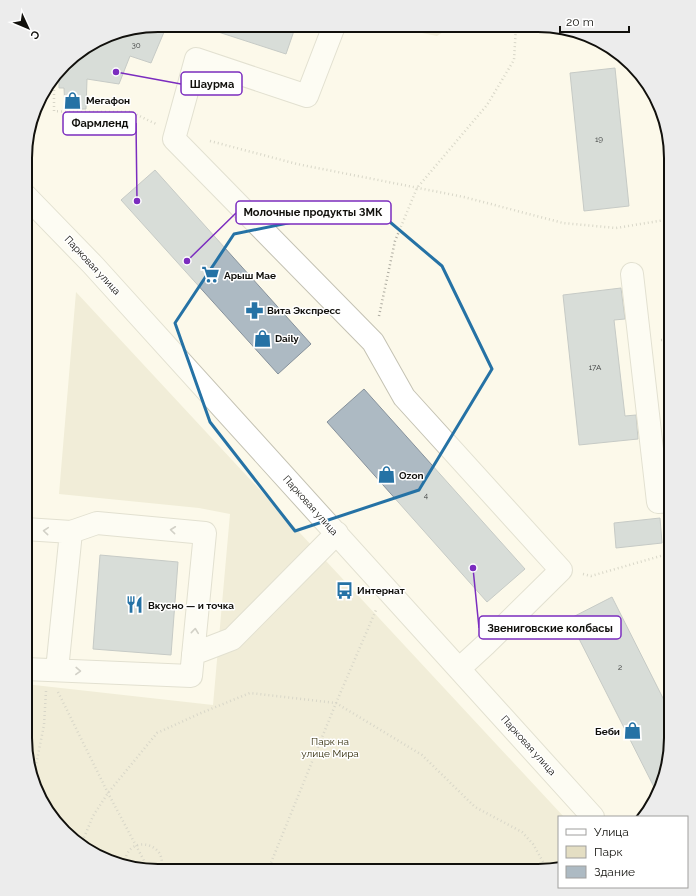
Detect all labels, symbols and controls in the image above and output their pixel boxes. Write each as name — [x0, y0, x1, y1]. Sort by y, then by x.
north arrow — [8, 8, 48, 48]
scale bar — [560, 8, 629, 34]
text: 20 m — [566, 15, 594, 29]
text: С — [27, 27, 42, 42]
house number: 30 — [131, 40, 141, 50]
callout: Шаурма — [181, 72, 242, 95]
text: Шаурма — [190, 78, 234, 91]
shop icon: Мегафон — [63, 90, 83, 110]
place label: Мегафон — [86, 95, 130, 106]
callout: Фармленд — [63, 112, 136, 135]
text: Фармленд — [71, 117, 129, 130]
house number: 19 — [595, 134, 603, 144]
callout: Молочные продукты ЗМК — [236, 201, 391, 224]
text: Молочные продукты ЗМК — [243, 206, 383, 219]
street label: Парковая улица — [63, 234, 123, 297]
supermarket icon: Арыш Мае — [201, 265, 221, 285]
place label: Арыш Мае — [224, 270, 276, 281]
pharmacy icon: Вита Экспресс — [244, 300, 264, 320]
place label: Вита Экспресс — [267, 305, 341, 316]
shop icon: Daily — [252, 328, 272, 348]
place label: Daily — [275, 333, 299, 344]
house number: 17А — [589, 362, 602, 372]
shop icon: Ozon — [376, 465, 396, 485]
place label: Ozon — [399, 470, 423, 481]
street label: Парковая улица — [281, 473, 340, 537]
house number: 4 — [424, 490, 429, 500]
one-way arrow — [43, 526, 49, 535]
one-way arrow — [170, 526, 176, 535]
bus stop icon: Интернат — [334, 580, 354, 600]
place label: Интернат — [357, 585, 405, 596]
restaurant icon: Вкусно — и точка — [125, 595, 145, 615]
place label: Вкусно — и точка — [148, 600, 234, 611]
callout: Звениговские колбасы — [479, 616, 621, 639]
text: Звениговские колбасы — [487, 622, 613, 635]
one-way arrow — [190, 628, 199, 634]
house number: 2 — [618, 662, 622, 672]
one-way arrow — [75, 667, 81, 675]
street label: Парковая улица — [499, 713, 558, 777]
shop icon: Беби — [623, 721, 643, 741]
place label: Беби — [595, 726, 620, 737]
park label: Парк на улице Мира — [301, 736, 359, 759]
legend — [558, 816, 688, 888]
text: Улица — [594, 825, 629, 839]
text: Парк — [594, 845, 623, 859]
text: Здание — [594, 865, 635, 879]

